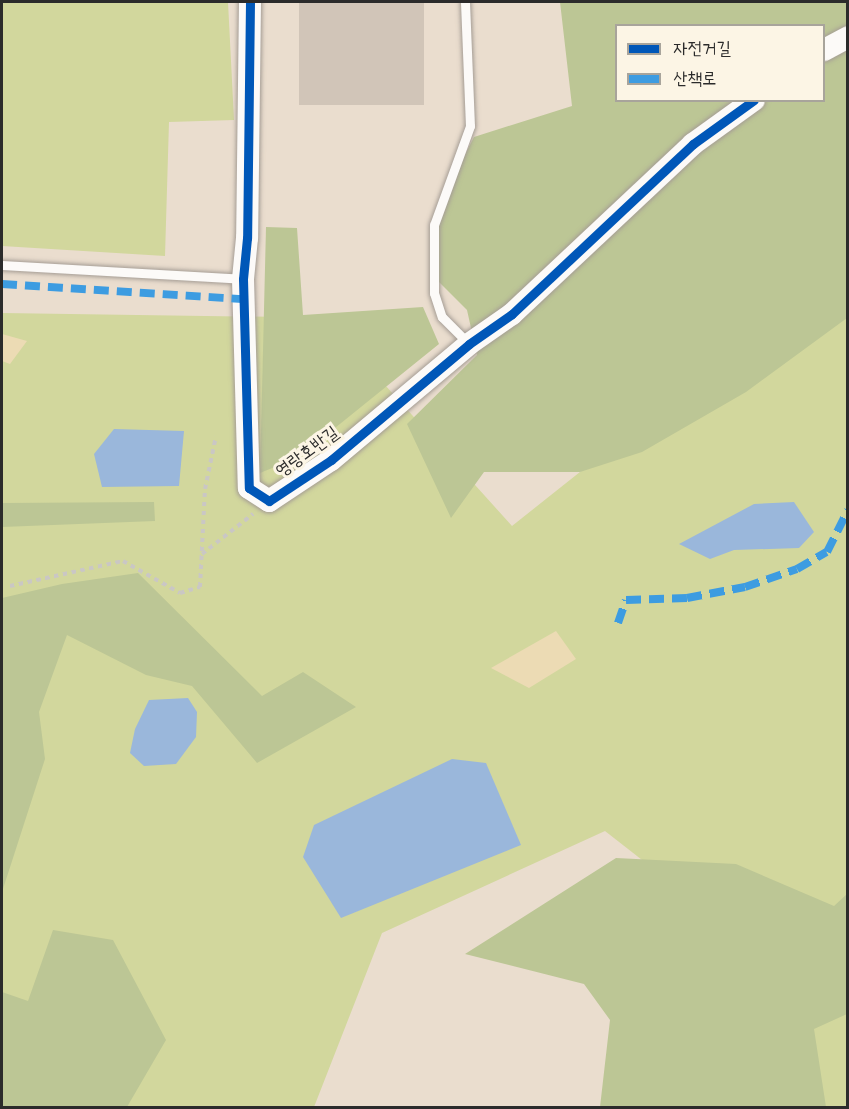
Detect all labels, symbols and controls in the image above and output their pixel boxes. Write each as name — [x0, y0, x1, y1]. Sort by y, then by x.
legend — [615, 24, 825, 102]
text: 자전거길 — [673, 35, 731, 64]
text: 산책로 — [673, 65, 716, 94]
street label: 영랑호반길 — [272, 423, 344, 483]

